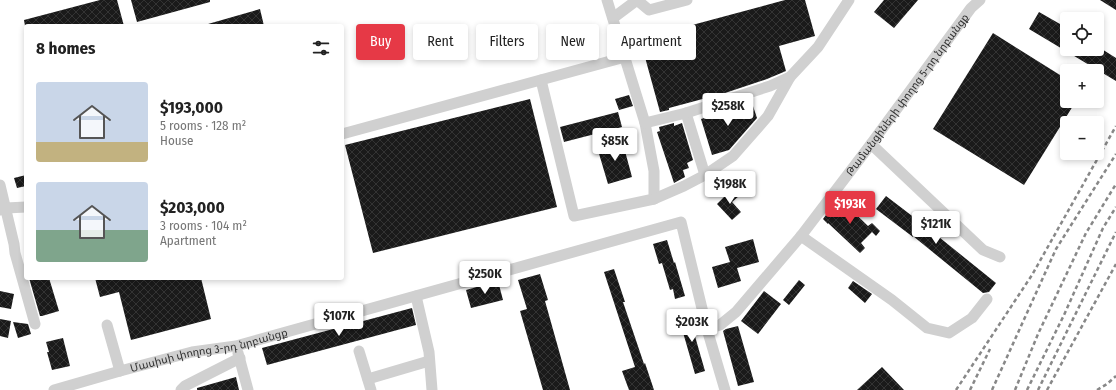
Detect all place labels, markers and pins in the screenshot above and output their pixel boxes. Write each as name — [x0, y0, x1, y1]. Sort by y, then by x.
pin: $258K — [700, 93, 756, 127]
pin: $85K — [591, 128, 639, 162]
pin: $198K — [702, 171, 758, 205]
pin: $193K — [822, 191, 878, 225]
pin: $121K — [908, 211, 964, 245]
pin: $250K — [457, 261, 513, 295]
pin: $107K — [311, 303, 367, 337]
pin: $203K — [664, 309, 720, 343]

